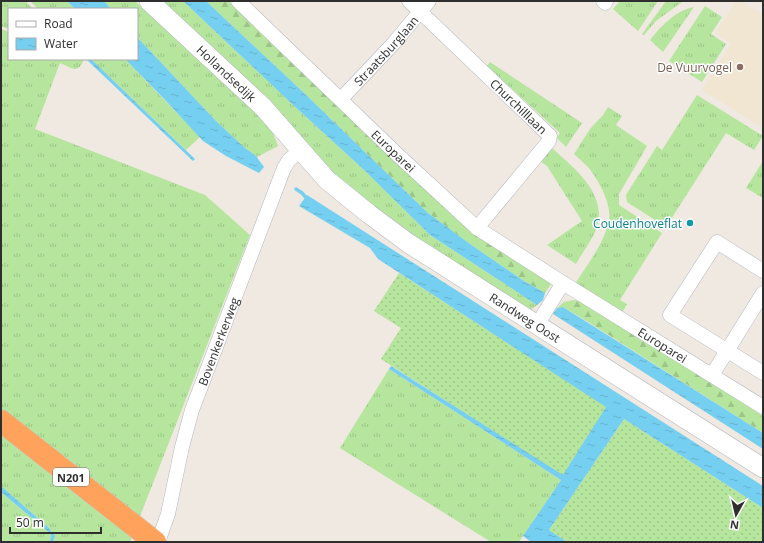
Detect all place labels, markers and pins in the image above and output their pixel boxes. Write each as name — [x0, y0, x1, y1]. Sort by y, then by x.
place label: De Vuurvogel — [657, 59, 732, 76]
marker: De Vuurvogel — [735, 62, 745, 72]
place label: Coudenhoveflat — [593, 215, 682, 232]
marker: Coudenhoveflat — [685, 218, 695, 228]

